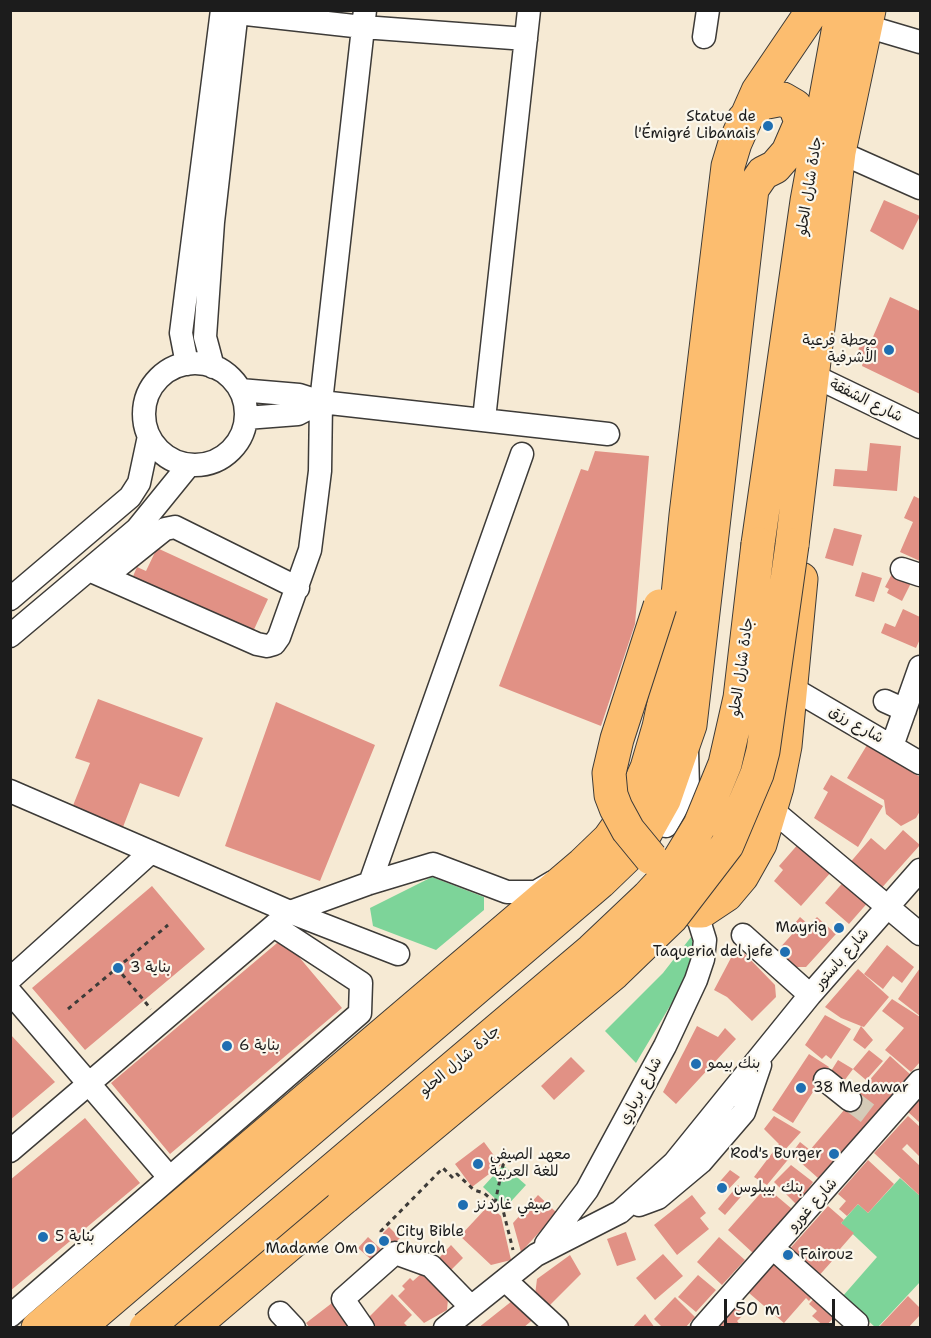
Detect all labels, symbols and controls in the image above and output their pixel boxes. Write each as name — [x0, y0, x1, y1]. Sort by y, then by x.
place label: Statue de l'Émigré Libanais — [634, 108, 756, 143]
marker: Statue de l'Émigré Libanais — [761, 119, 775, 133]
street label: جادة شارل الحلو — [793, 135, 827, 237]
place label: محطة فرعية الأشرفية — [803, 332, 877, 367]
marker: محطة فرعية الأشرفية — [882, 343, 896, 357]
street label: شارع الشفقة — [827, 376, 905, 426]
street label: جادة شارل الحلو — [726, 616, 758, 718]
street label: شارع رزق — [826, 702, 886, 748]
place label: Mayrig — [775, 919, 827, 937]
marker: Mayrig — [832, 921, 846, 935]
street label: شارع باستور — [811, 925, 873, 993]
place label: Taqueria del jefe — [653, 943, 773, 961]
marker: Taqueria del jefe — [778, 945, 792, 959]
place label: بناية 3 — [130, 959, 171, 977]
marker: بناية 3 — [111, 961, 125, 975]
street label: جادة شارل الحلو — [416, 1022, 504, 1100]
place label: بناية 6 — [239, 1037, 280, 1055]
marker: بناية 6 — [220, 1039, 234, 1053]
street label: شارع برباري — [616, 1054, 666, 1128]
place label: بنك بيمو — [708, 1055, 760, 1073]
marker: بنك بيمو — [689, 1057, 703, 1071]
place label: 38 Medawar — [813, 1079, 909, 1097]
marker: 38 Medawar — [794, 1081, 808, 1095]
place label: Rod's Burger — [730, 1145, 822, 1163]
place label: معهد الصيفي للغة العربية — [490, 1146, 571, 1181]
marker: Rod's Burger — [827, 1147, 841, 1161]
marker: معهد الصيفي للغة العربية — [471, 1157, 485, 1171]
street label: شارع غورو — [785, 1175, 841, 1235]
place label: بنك بيبلوس — [734, 1179, 803, 1197]
marker: بنك بيبلوس — [715, 1181, 729, 1195]
place label: صيفي غاردنز — [475, 1196, 552, 1214]
marker: صيفي غاردنز — [456, 1198, 470, 1212]
place label: City Bible Church — [396, 1223, 464, 1258]
place label: بناية 5 — [55, 1228, 95, 1246]
marker: بناية 5 — [36, 1230, 50, 1244]
marker: City Bible Church — [377, 1234, 391, 1248]
place label: Madame Om — [265, 1240, 358, 1258]
marker: Madame Om — [363, 1242, 377, 1256]
place label: Fairouz — [800, 1246, 854, 1264]
marker: Fairouz — [781, 1248, 795, 1262]
scale bar — [727, 1287, 838, 1325]
text: 50 m — [735, 1297, 780, 1321]

